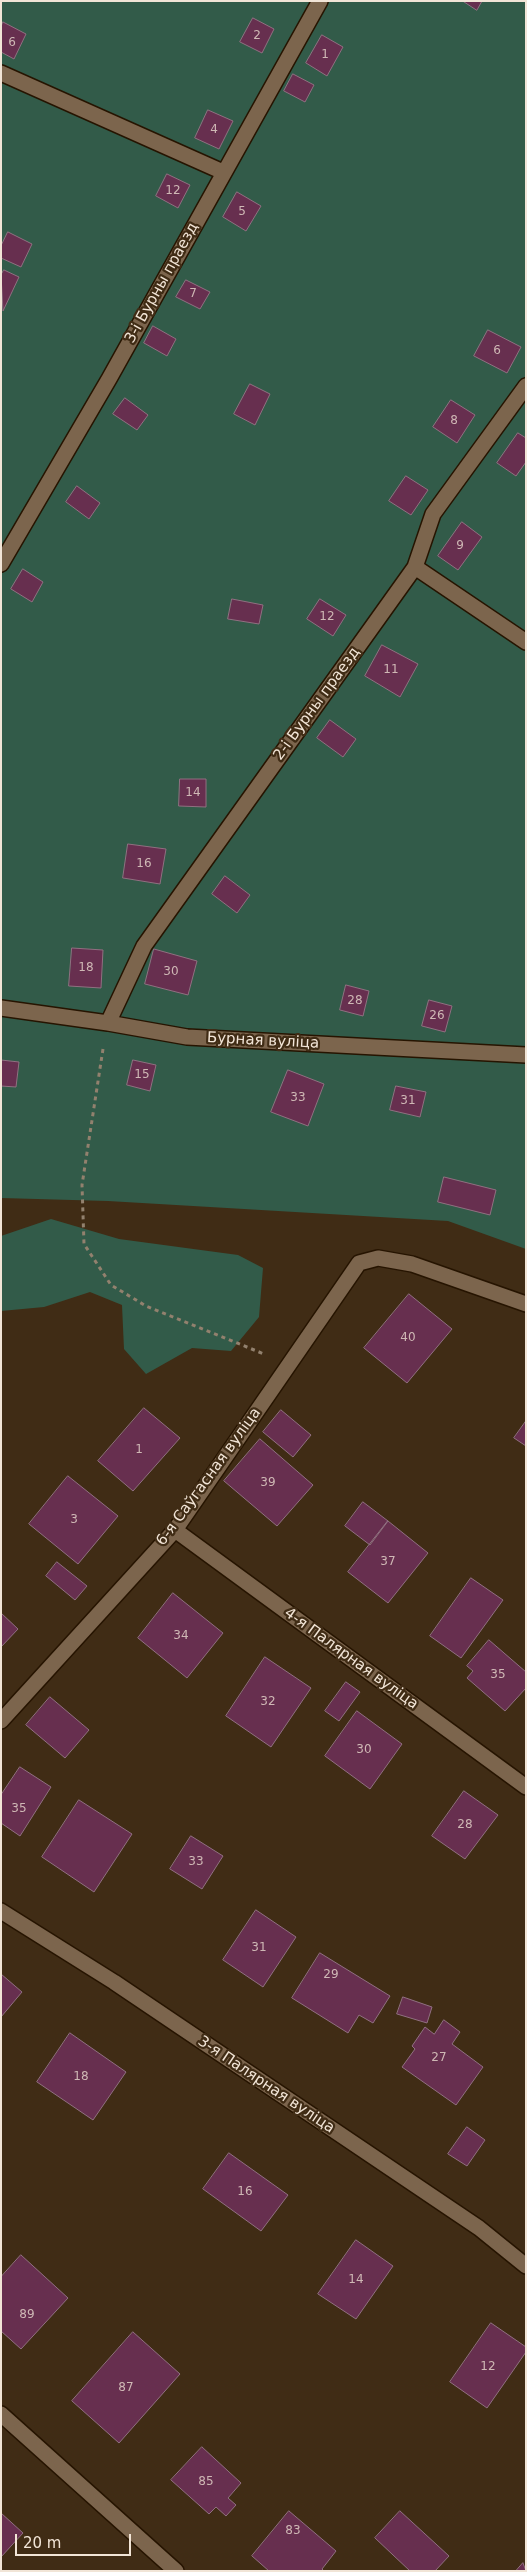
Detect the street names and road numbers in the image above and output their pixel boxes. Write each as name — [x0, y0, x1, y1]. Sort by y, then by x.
street label: 3-і Бурны праезд — [121, 220, 203, 346]
street label: 2-і Бурны праезд — [270, 644, 364, 764]
street label: Бурная вуліца — [206, 1029, 320, 1053]
street label: 6-я Саўгасная вуліца — [153, 1404, 265, 1550]
street label: 4-я Палярная вуліца — [281, 1604, 421, 1714]
street label: 3-я Палярная вуліца — [194, 2033, 338, 2137]

